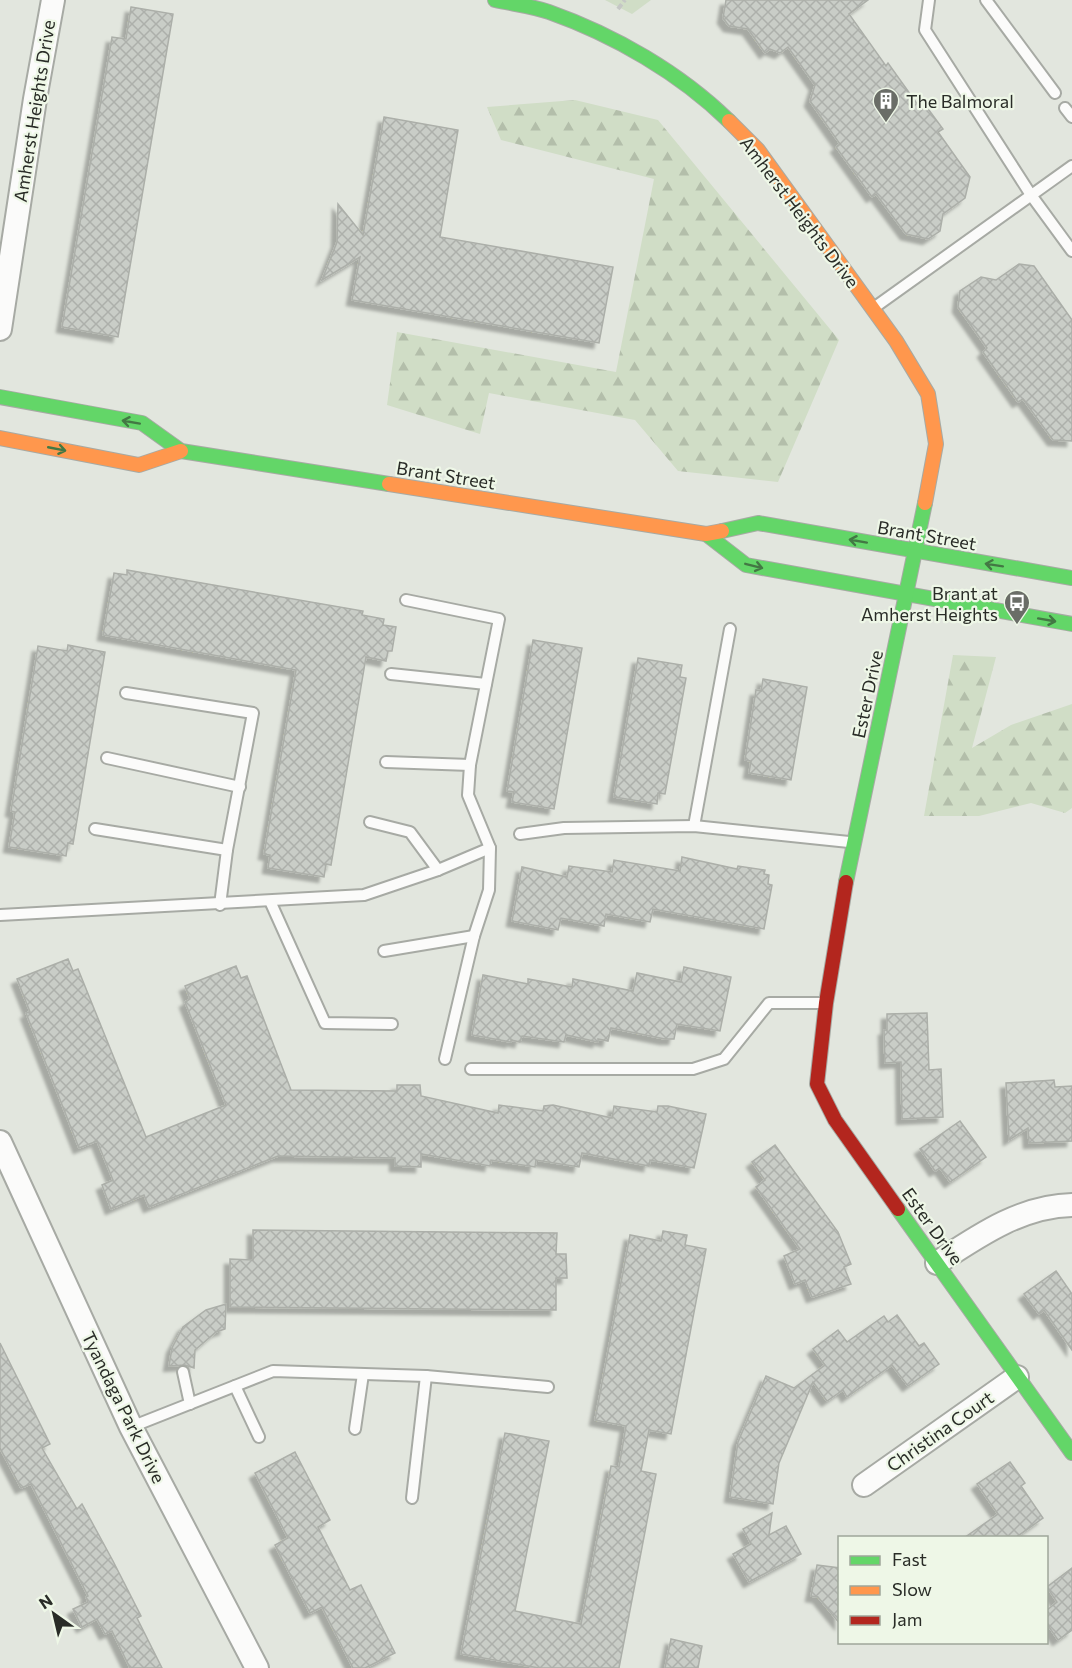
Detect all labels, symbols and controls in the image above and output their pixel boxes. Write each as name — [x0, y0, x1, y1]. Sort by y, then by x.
street label: Amherst Heights Drive — [9, 18, 59, 204]
building icon: The Balmoral — [871, 86, 901, 124]
place label: The Balmoral — [906, 90, 1014, 112]
street label: Amherst Heights Drive — [736, 132, 864, 292]
one-way arrow — [122, 416, 142, 427]
one-way arrow — [47, 444, 67, 455]
street label: Brant Street — [395, 456, 497, 494]
street label: Brant Street — [876, 515, 978, 555]
one-way arrow — [848, 536, 868, 547]
one-way arrow — [984, 559, 1004, 570]
one-way arrow — [744, 561, 763, 573]
place label: Brant at Amherst Heights — [861, 582, 998, 625]
bus stop icon: Brant at Amherst Heights — [1002, 588, 1032, 626]
one-way arrow — [1037, 615, 1057, 626]
street label: Ester Drive — [847, 648, 887, 740]
street label: Ester Drive — [898, 1183, 968, 1269]
street label: Tyandaga Park Drive — [78, 1328, 170, 1486]
street label: Christina Court — [882, 1386, 998, 1476]
legend — [838, 1536, 1048, 1644]
text: Fast — [892, 1548, 927, 1570]
text: Slow — [892, 1578, 932, 1600]
north arrow — [24, 1584, 84, 1644]
text: N — [35, 1590, 56, 1612]
text: Jam — [892, 1608, 922, 1630]

